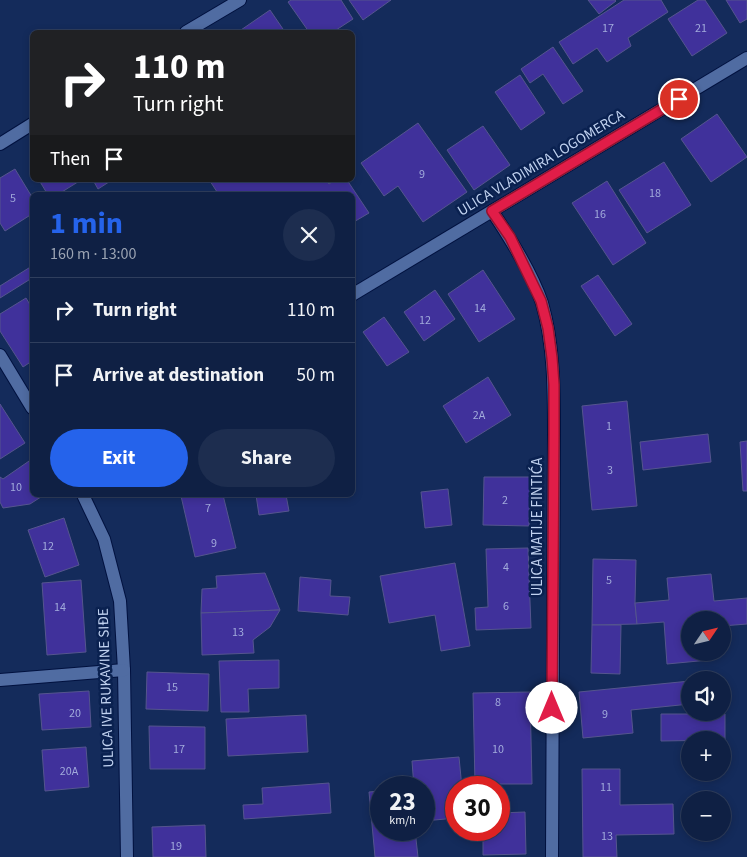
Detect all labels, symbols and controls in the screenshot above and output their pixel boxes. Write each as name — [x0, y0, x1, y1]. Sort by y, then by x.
house number: 17 — [602, 20, 614, 37]
house number: 21 — [695, 20, 707, 37]
text: 110 m — [133, 42, 225, 92]
icon: right — [50, 50, 115, 115]
pin — [658, 78, 700, 120]
icon: arrive — [665, 85, 693, 113]
text: Turn right — [133, 88, 223, 120]
street label: ULICA VLADIMIRA LOGOMERCA — [453, 104, 629, 221]
icon: arrive — [100, 145, 128, 173]
text: Then — [50, 146, 90, 173]
house number: 9 — [419, 166, 425, 183]
house number: 18 — [649, 185, 661, 202]
house number: 5 — [10, 190, 16, 207]
text: 1 min — [50, 202, 123, 245]
house number: 16 — [594, 206, 606, 223]
button: close — [283, 209, 335, 261]
text: 160 m · 13:00 — [50, 243, 137, 265]
icon: right — [50, 296, 78, 324]
text: Turn right — [93, 297, 177, 324]
text: 110 m — [287, 297, 335, 324]
house number: 14 — [474, 300, 486, 317]
house number: 12 — [419, 312, 431, 329]
icon: arrive — [50, 361, 78, 389]
text: Arrive at destination — [93, 362, 264, 389]
text: 50 m — [297, 362, 335, 389]
house number: 2A — [473, 407, 486, 424]
house number: 1 — [606, 418, 612, 435]
button: Exit — [50, 429, 188, 487]
button: Share — [198, 429, 335, 487]
street label: ULICA MATIJE FINTIĆA — [527, 457, 548, 596]
house number: 3 — [607, 462, 613, 479]
house number: 10 — [10, 479, 22, 496]
house number: 2 — [502, 492, 508, 509]
house number: 7 — [205, 500, 211, 517]
house number: 9 — [211, 535, 217, 552]
house number: 12 — [42, 538, 54, 555]
house number: 4 — [503, 559, 509, 576]
house number: 5 — [606, 572, 612, 589]
house number: 6 — [503, 598, 509, 615]
house number: 14 — [54, 599, 66, 616]
street label: ULICA IVE RUKAVINE SIĐE — [93, 608, 119, 768]
north arrow — [681, 611, 731, 661]
map controls — [681, 611, 731, 841]
house number: 13 — [232, 624, 244, 641]
button: sound — [681, 671, 731, 721]
house number: 15 — [166, 679, 178, 696]
position arrow — [525, 681, 577, 733]
house number: 8 — [495, 694, 501, 711]
house number: 20 — [69, 705, 81, 722]
house number: 9 — [602, 706, 608, 723]
button: + — [681, 731, 731, 781]
house number: 17 — [173, 741, 185, 758]
house number: 10 — [492, 741, 504, 758]
house number: 20A — [60, 763, 79, 780]
speed limit sign: 30 — [445, 776, 510, 841]
house number: 11 — [600, 779, 612, 796]
text: 23 — [389, 784, 416, 820]
button: − — [681, 791, 731, 841]
text: km/h — [389, 812, 416, 829]
house number: 13 — [601, 828, 613, 845]
house number: 19 — [170, 838, 182, 855]

